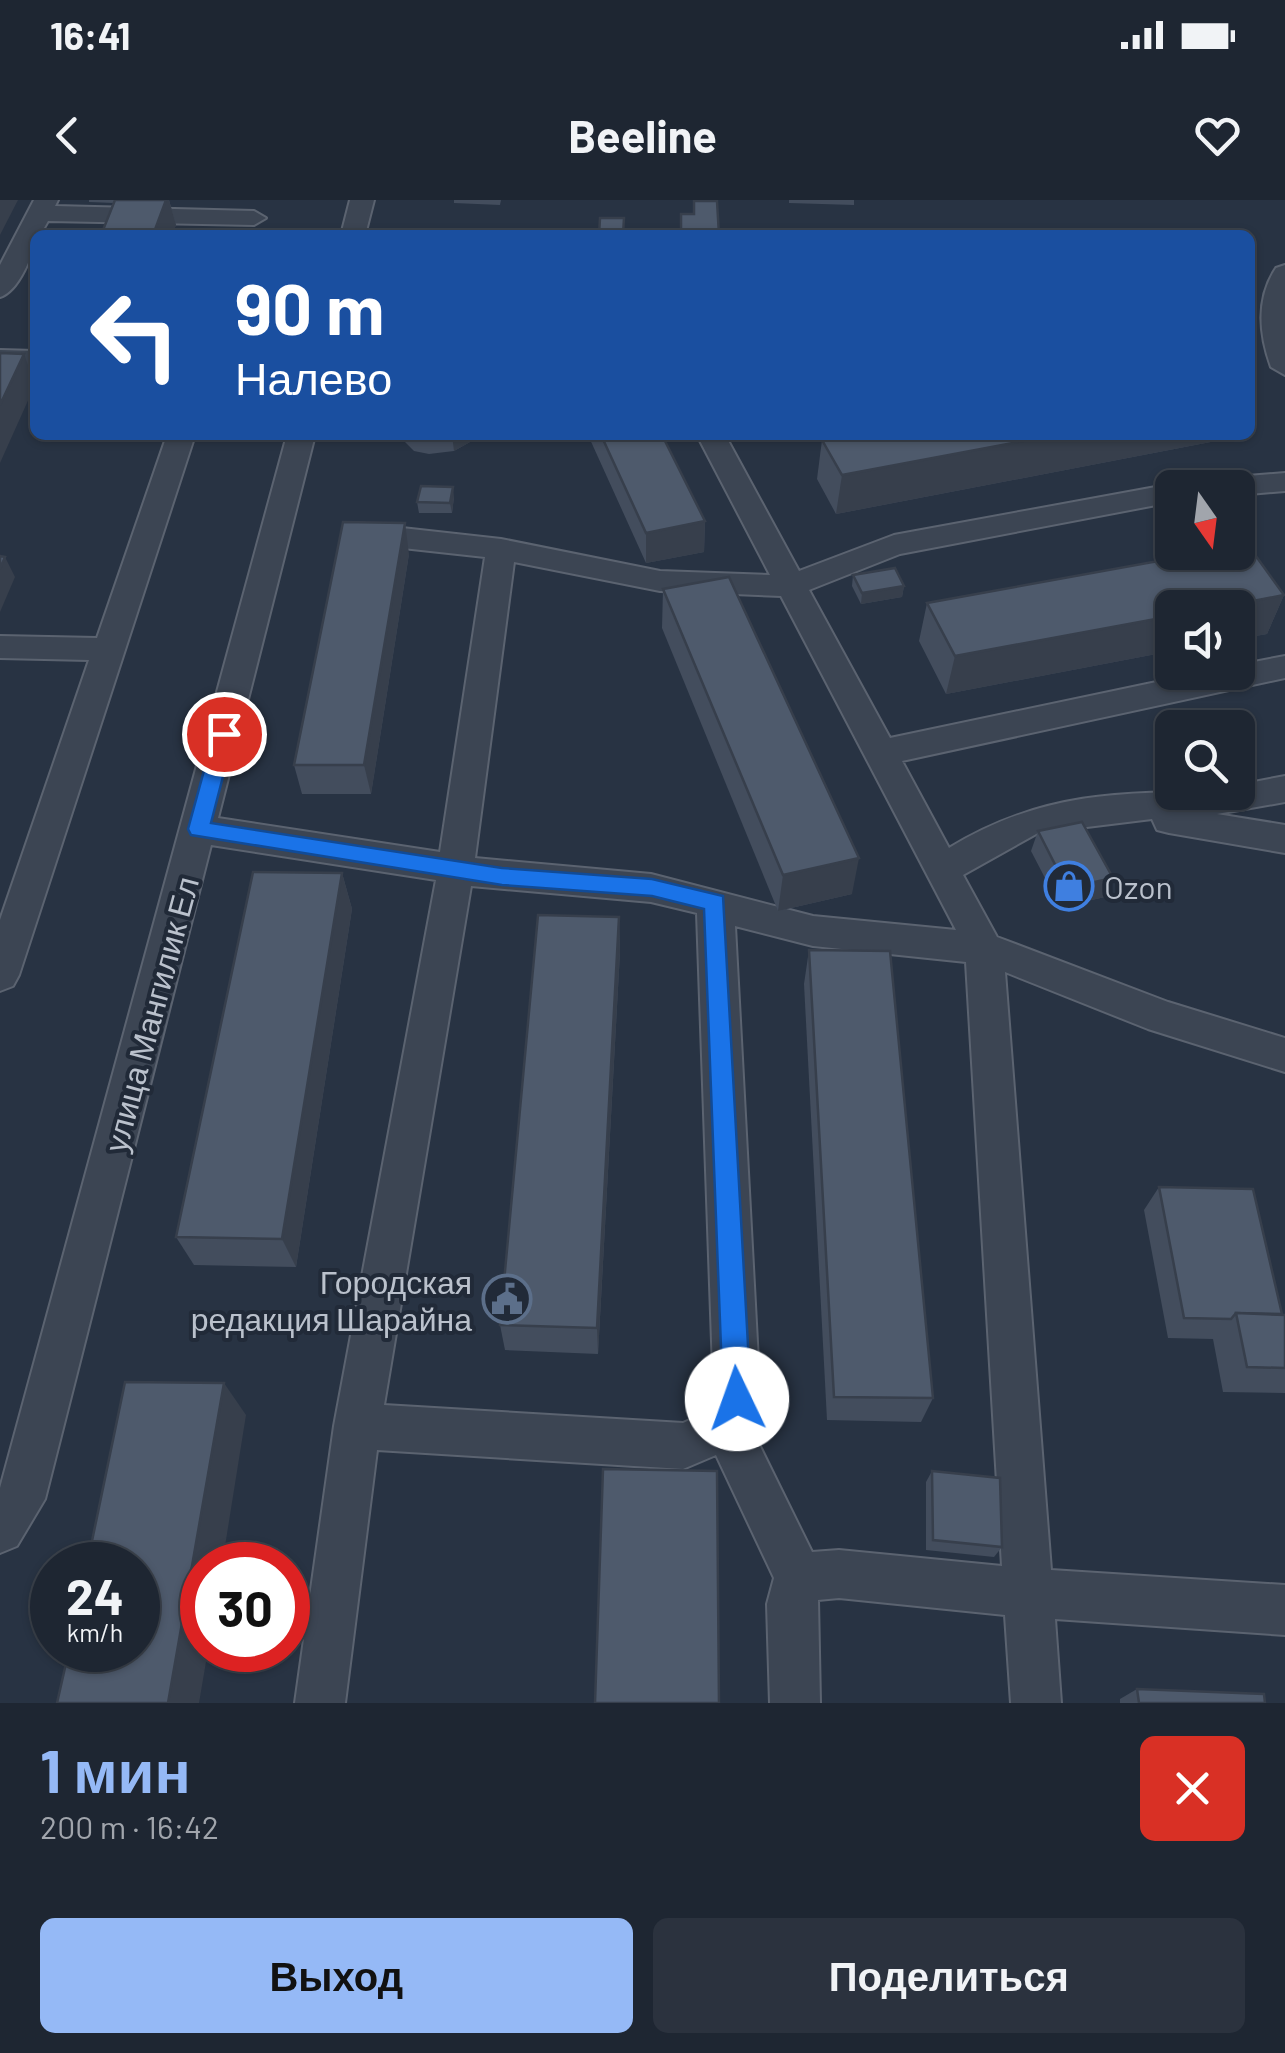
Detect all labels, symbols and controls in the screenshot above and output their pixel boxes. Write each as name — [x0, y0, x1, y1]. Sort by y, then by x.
text: 16:41 — [50, 12, 130, 58]
icon: back — [40, 108, 95, 163]
text: Beeline — [568, 108, 717, 162]
icon: heart — [1190, 108, 1245, 163]
text: 90 m — [235, 265, 385, 349]
icon: left — [70, 270, 200, 400]
text: Налево — [235, 350, 392, 404]
north arrow — [1155, 470, 1255, 570]
map controls — [1155, 470, 1255, 810]
button: sound — [1155, 590, 1255, 690]
pin — [182, 692, 267, 777]
icon: arrive — [197, 707, 252, 762]
button: search — [1155, 710, 1255, 810]
shop icon: Ozon — [1043, 860, 1095, 912]
place label: Ozon — [1104, 867, 1173, 905]
street label: улица Мангилик Ел — [95, 872, 206, 1156]
place label: Городская редакция Шарайна — [191, 1262, 472, 1338]
public building icon: Городская редакция Шарайна — [481, 1273, 533, 1325]
position arrow — [685, 1347, 789, 1451]
speed limit sign: 30 — [180, 1542, 310, 1672]
text: 24 — [66, 1565, 124, 1625]
text: km/h — [67, 1617, 123, 1647]
text: 1 мин — [40, 1733, 191, 1805]
button: close — [1140, 1736, 1245, 1841]
text: 200 m · 16:42 — [40, 1807, 219, 1845]
button: Выход — [40, 1918, 633, 2033]
button: Поделиться — [653, 1918, 1245, 2033]

